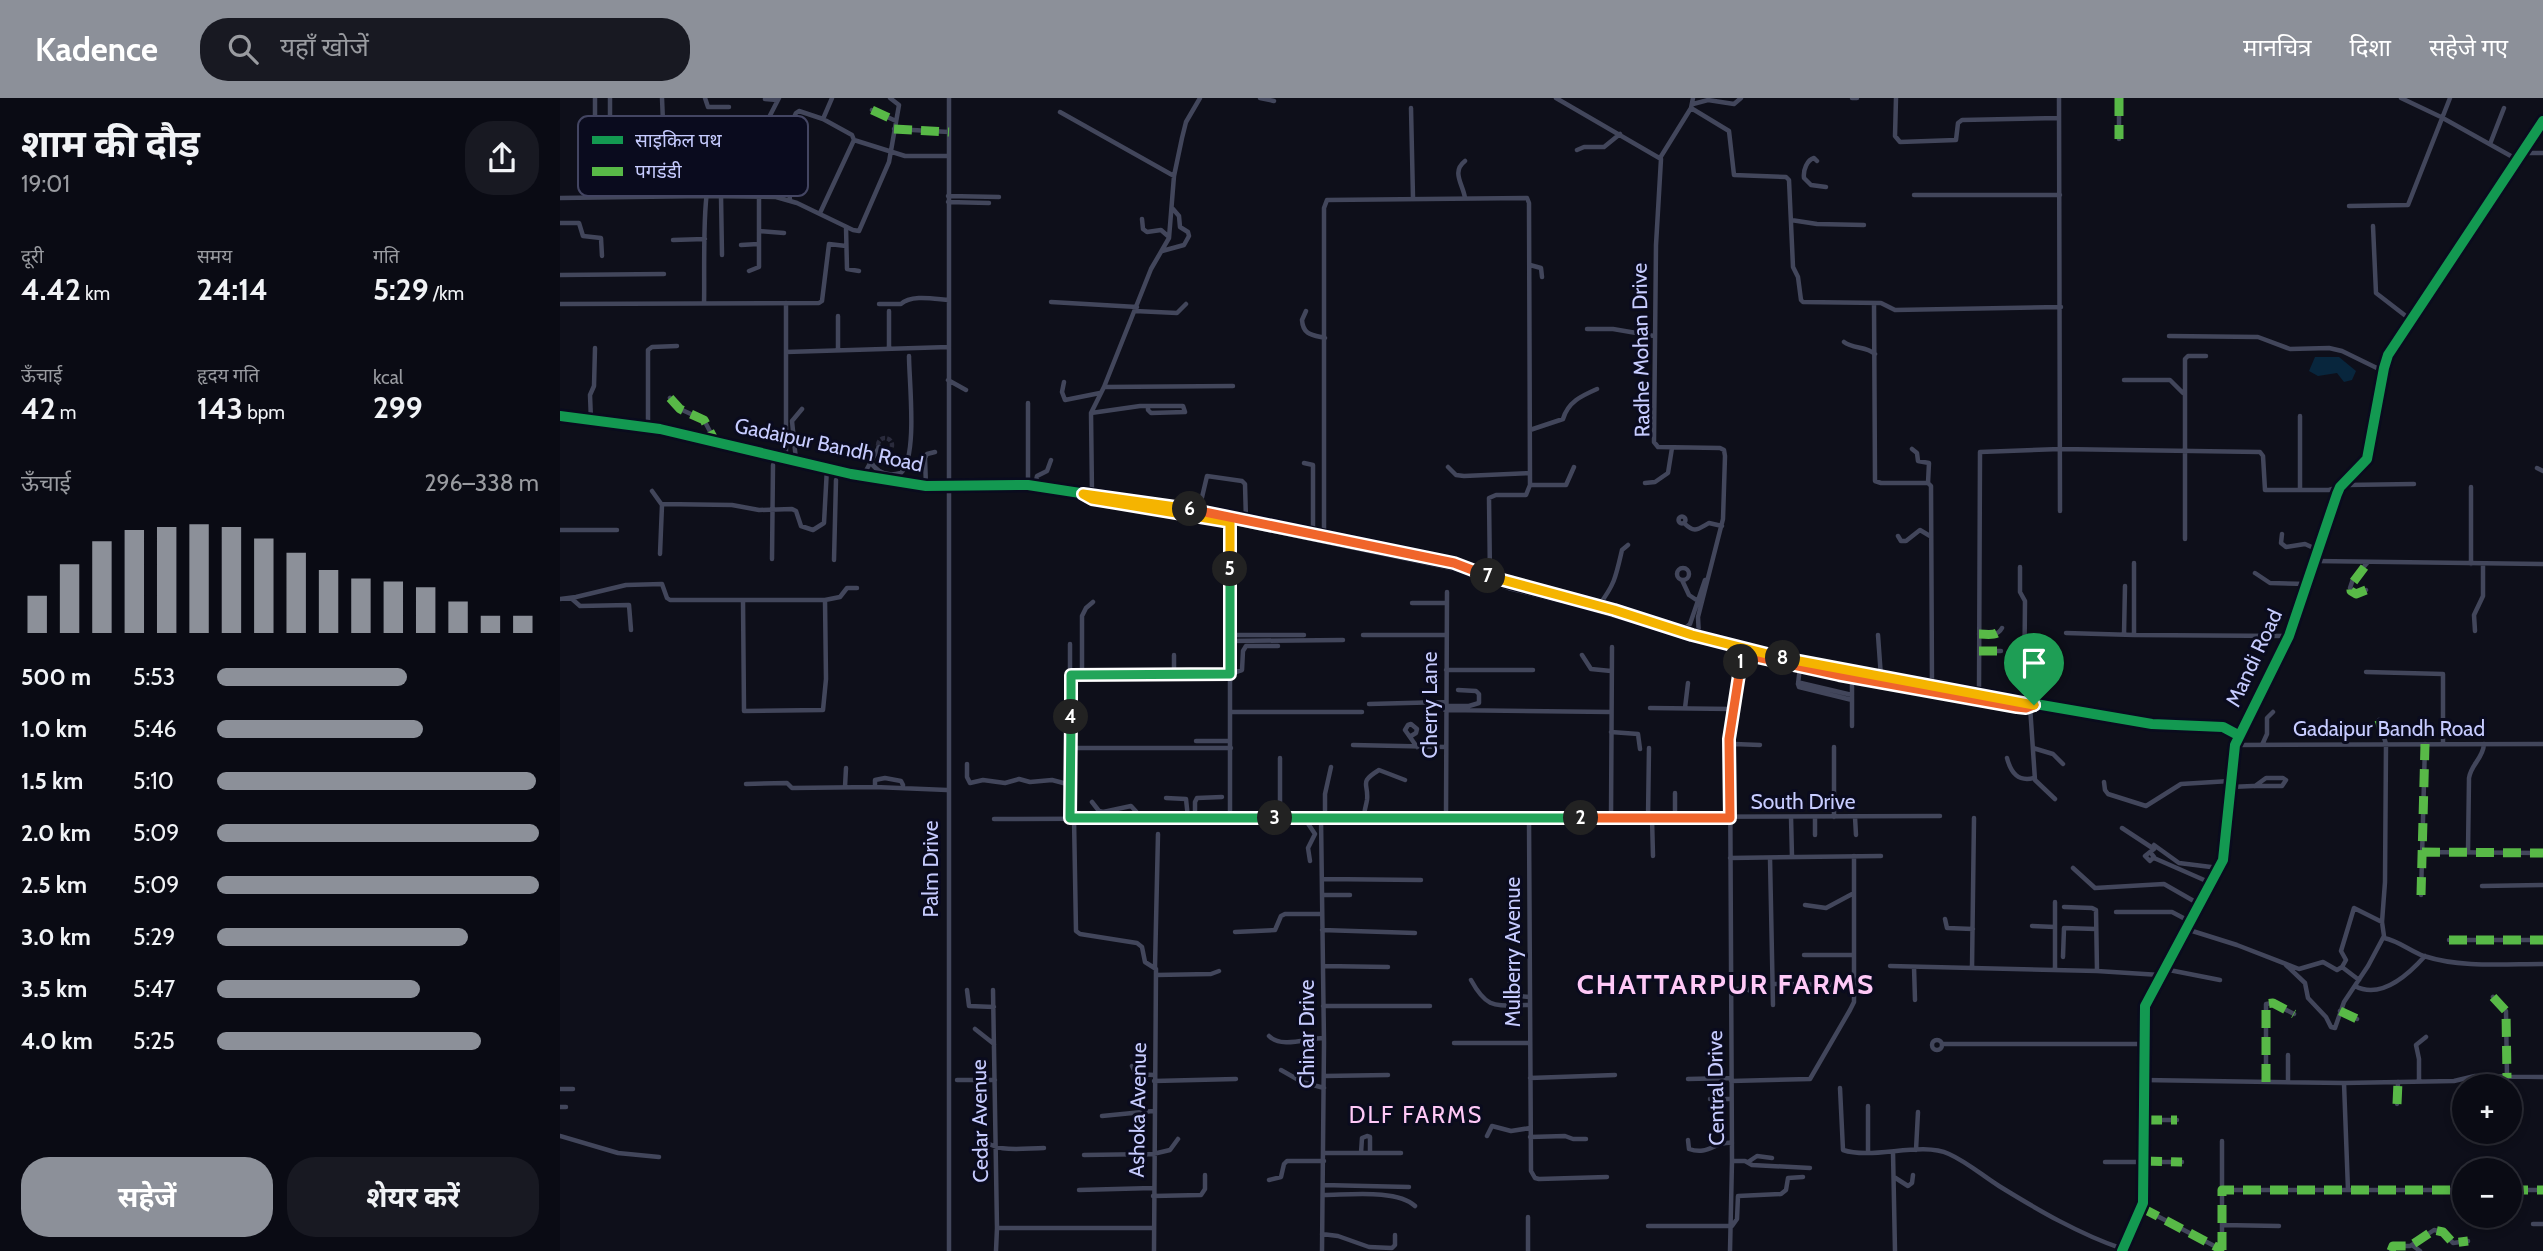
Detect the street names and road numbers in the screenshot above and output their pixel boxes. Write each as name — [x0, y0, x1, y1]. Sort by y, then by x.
street label: Radhe Mohan Drive — [1626, 262, 1655, 437]
street label: Gadaipur Bandh Road — [733, 412, 926, 477]
street label: Mandi Road — [2220, 605, 2287, 711]
street label: Cherry Lane — [1417, 651, 1442, 758]
street label: Gadaipur Bandh Road — [2293, 716, 2485, 741]
street label: South Drive — [1750, 789, 1856, 814]
street label: Palm Drive — [918, 820, 943, 918]
street label: Mulberry Avenue — [1500, 877, 1525, 1027]
street label: Chinar Drive — [1294, 979, 1319, 1089]
street label: Central Drive — [1702, 1030, 1729, 1146]
street label: Ashoka Avenue — [1124, 1042, 1151, 1178]
street label: Cedar Avenue — [966, 1059, 993, 1183]

